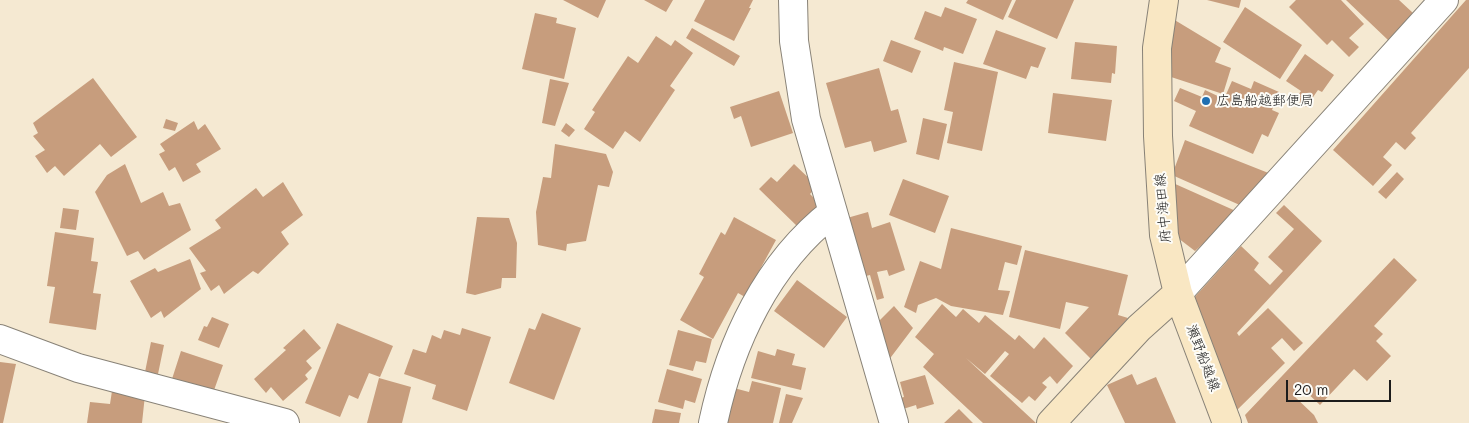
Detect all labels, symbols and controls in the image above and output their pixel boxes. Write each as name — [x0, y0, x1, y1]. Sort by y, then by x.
place label: 広島船越郵便局 — [1216, 93, 1314, 109]
marker: 広島船越郵便局 — [1200, 95, 1212, 107]
street label: 府中海田線 — [1152, 172, 1174, 244]
street label: 瀬野船越線 — [1183, 322, 1223, 394]
scale bar — [1289, 370, 1394, 402]
text: 20 m — [1294, 379, 1328, 399]

